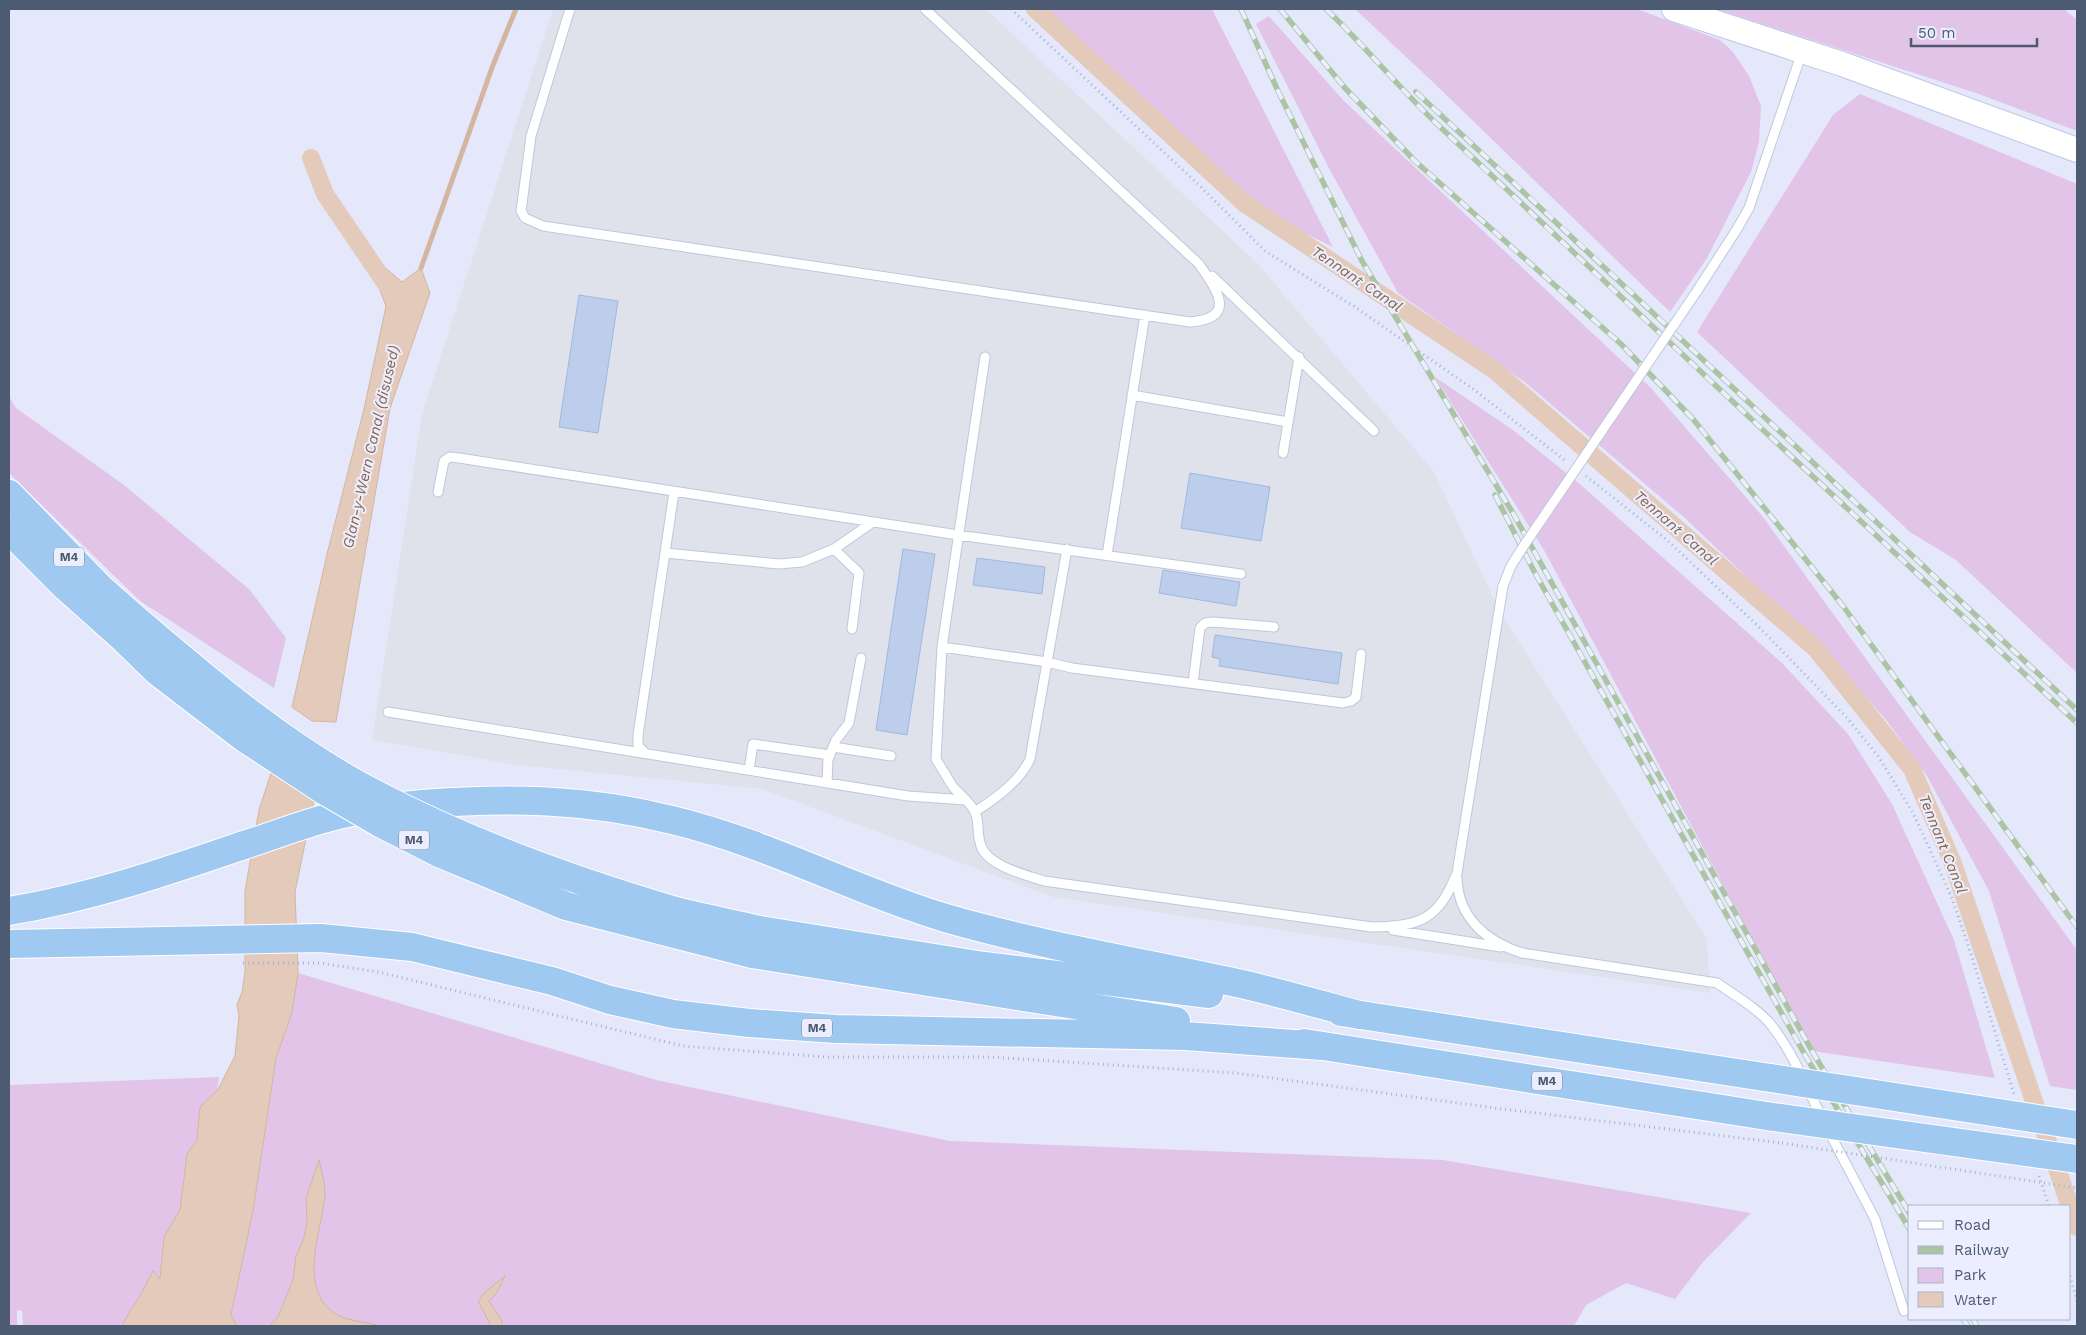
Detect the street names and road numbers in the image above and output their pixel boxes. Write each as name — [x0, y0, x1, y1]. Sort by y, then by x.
road number: M4 — [54, 548, 84, 566]
road number: M4 — [399, 830, 429, 850]
road number: M4 — [802, 1018, 832, 1038]
road number: M4 — [1532, 1072, 1562, 1090]

